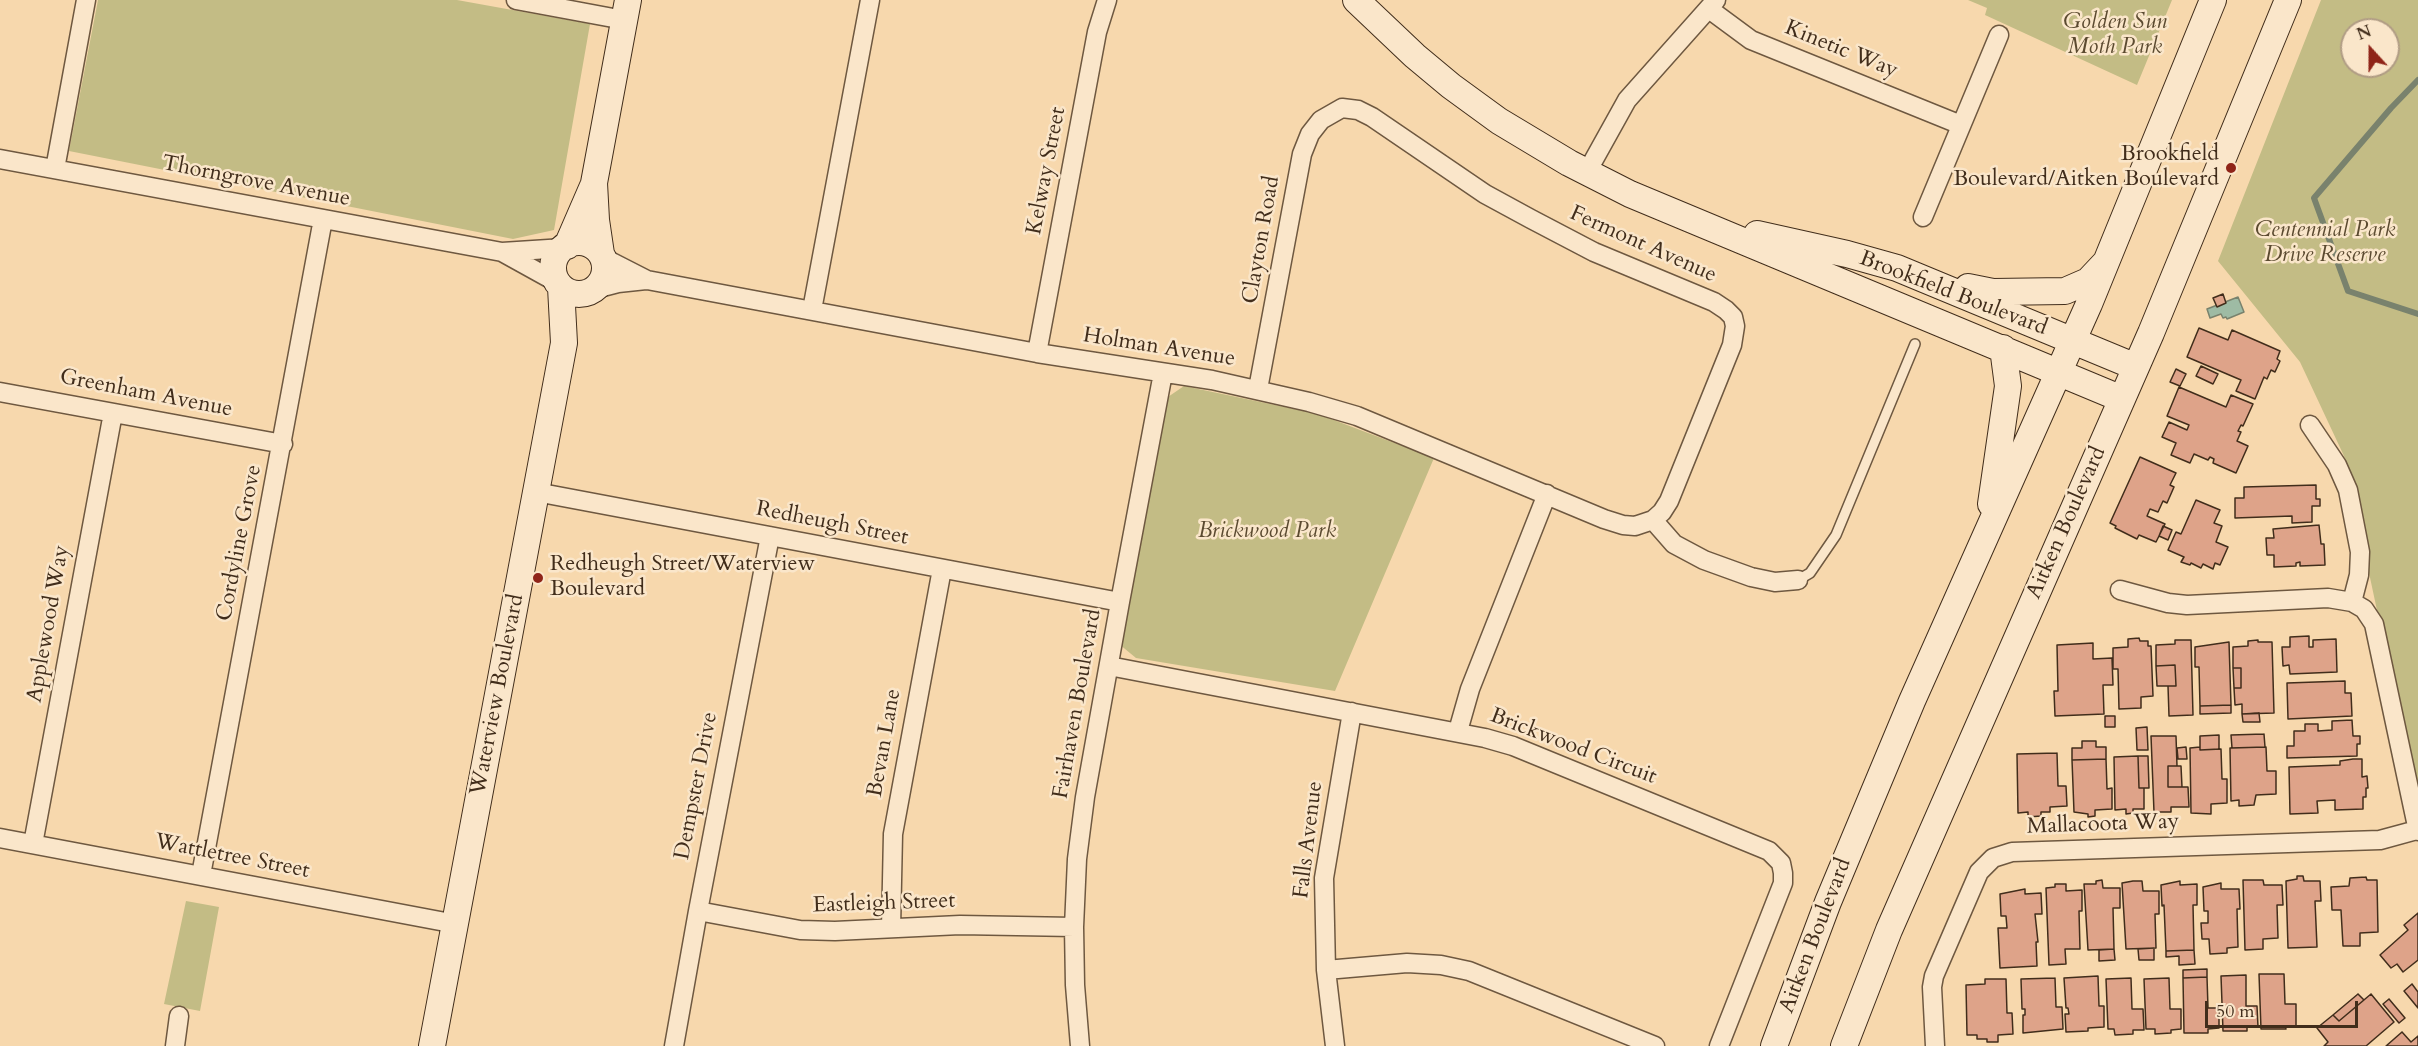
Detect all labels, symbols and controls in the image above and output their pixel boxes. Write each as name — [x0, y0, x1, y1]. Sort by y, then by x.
park label: Golden Sun Moth Park — [2063, 10, 2167, 62]
street label: Kinetic Way — [1781, 15, 1901, 85]
north arrow — [2340, 18, 2400, 78]
text: N — [2354, 20, 2375, 46]
street label: Kelway Street — [1022, 105, 1072, 237]
place label: Brookfield Boulevard/Aitken Boulevard — [1953, 142, 2219, 194]
street label: Thorngrove Avenue — [160, 151, 352, 213]
marker: Brookfield Boulevard/Aitken Boulevard — [2224, 161, 2238, 175]
street label: Clayton Road — [1238, 174, 1286, 306]
street label: Fermont Avenue — [1566, 201, 1720, 289]
park label: Centennial Park Drive Reserve — [2255, 218, 2395, 270]
street label: Brookfield Boulevard — [1855, 246, 2051, 342]
street label: Holman Avenue — [1081, 323, 1237, 373]
street label: Greenham Avenue — [57, 364, 235, 424]
street label: Aitken Boulevard — [2022, 443, 2112, 603]
street label: Cordyline Grove — [212, 463, 268, 623]
street label: Redheugh Street — [754, 496, 910, 552]
park label: Brickwood Park — [1198, 519, 1336, 545]
street label: Applewood Way — [22, 543, 76, 705]
place label: Redheugh Street/Waterview Boulevard — [550, 552, 815, 604]
marker: Redheugh Street/Waterview Boulevard — [531, 571, 545, 585]
street label: Waterview Boulevard — [466, 592, 530, 798]
street label: Fairhaven Boulevard — [1048, 607, 1108, 801]
street label: Bevan Lane — [863, 687, 907, 799]
street label: Brickwood Circuit — [1486, 703, 1660, 791]
street label: Dempster Drive — [670, 710, 724, 862]
street label: Falls Avenue — [1289, 780, 1329, 900]
street label: Mallacoota Way — [2026, 809, 2180, 841]
street label: Wattletree Street — [152, 829, 312, 885]
street label: Aitken Boulevard — [1774, 855, 1858, 1017]
street label: Eastleigh Street — [812, 888, 956, 920]
scale bar — [2208, 989, 2361, 1027]
text: 50 m — [2216, 999, 2255, 1024]

